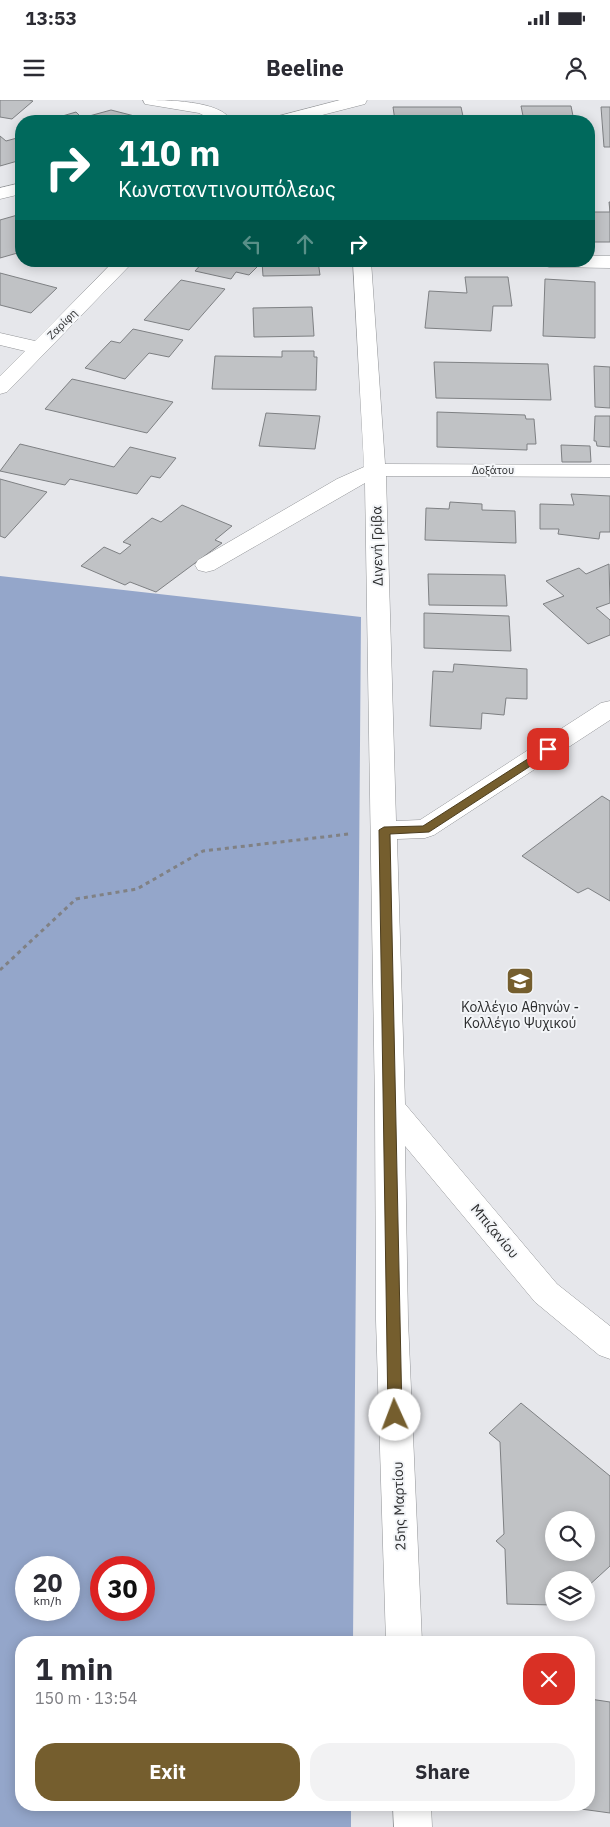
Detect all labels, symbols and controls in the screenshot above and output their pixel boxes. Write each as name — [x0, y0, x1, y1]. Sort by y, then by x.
text: 13:53 — [25, 6, 77, 30]
text: Beeline — [266, 53, 344, 82]
icon: menu — [20, 54, 48, 82]
icon: person — [562, 54, 590, 82]
text: 110 m — [118, 130, 221, 176]
icon: right — [35, 135, 100, 200]
text: Κωνσταντινουπόλεως — [118, 174, 336, 203]
icon: left — [238, 230, 266, 258]
icon: ahead — [291, 230, 319, 258]
icon: right — [344, 230, 372, 258]
street label: Ζαρίφη — [44, 306, 80, 342]
street label: Δοξάτου — [472, 463, 514, 477]
street label: Διγενή Γρίβα — [367, 506, 387, 586]
pin — [527, 728, 569, 770]
icon: arrive — [534, 735, 562, 763]
school or university icon: Κολλέγιο Αθηνών - Κολλέγιο Ψυχικού — [505, 966, 535, 996]
place label: Κολλέγιο Αθηνών - Κολλέγιο Ψυχικού — [461, 998, 579, 1032]
street label: Μπιζανίου — [467, 1200, 523, 1262]
position arrow — [368, 1388, 420, 1440]
street label: 25ης Μαρτίου — [388, 1461, 410, 1551]
map controls — [545, 1511, 595, 1621]
button: search — [545, 1511, 595, 1561]
speed limit sign: 30 — [90, 1556, 155, 1621]
text: 20 — [32, 1566, 63, 1599]
button: layers — [545, 1571, 595, 1621]
text: km/h — [33, 1593, 62, 1608]
text: 1 min — [35, 1649, 113, 1688]
button: close — [523, 1653, 575, 1705]
text: 150 m · 13:54 — [35, 1688, 137, 1708]
button: Exit — [35, 1743, 300, 1801]
button: Share — [310, 1743, 575, 1801]

